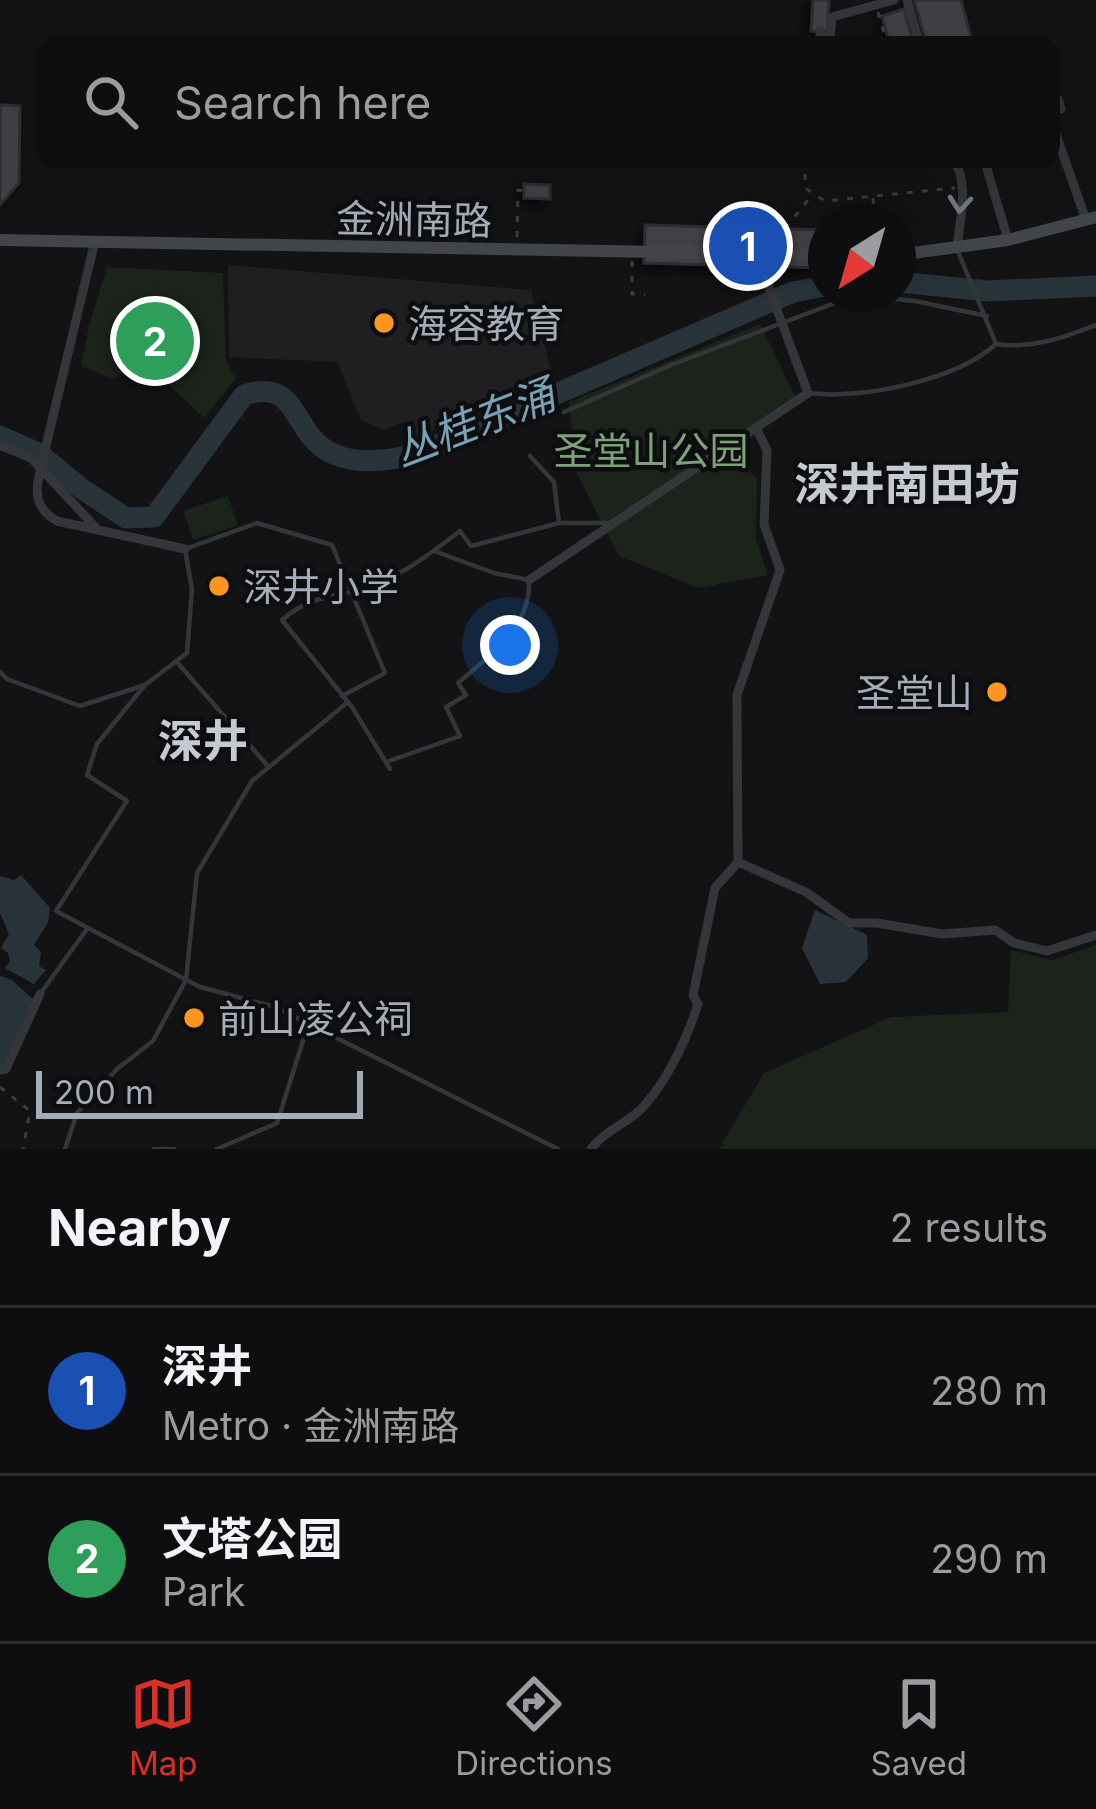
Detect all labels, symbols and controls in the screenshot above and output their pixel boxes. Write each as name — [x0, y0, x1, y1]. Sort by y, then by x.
search box — [36, 36, 1060, 168]
icon: search — [78, 69, 144, 135]
text: Search here — [174, 75, 431, 130]
street label: 金洲南路 — [336, 194, 492, 244]
one-way arrow — [948, 195, 973, 214]
pin: 1 — [709, 201, 787, 291]
north arrow — [808, 204, 916, 312]
pin: 2 — [116, 296, 194, 386]
place label: 海容教育 — [408, 300, 564, 347]
marker: 海容教育 — [371, 310, 397, 336]
water label: 丛桂东涌 — [386, 367, 565, 476]
park label: 圣堂山公园 — [553, 427, 749, 474]
district label: 深井南田坊 — [794, 456, 1020, 511]
place label: 深井小学 — [243, 563, 399, 610]
marker: 深井小学 — [206, 573, 232, 599]
your location — [480, 615, 540, 675]
place label: 圣堂山 — [856, 669, 973, 716]
marker: 圣堂山 — [984, 679, 1010, 705]
district label: 深井 — [158, 713, 248, 768]
place label: 前山凌公祠 — [218, 995, 413, 1042]
marker: 前山凌公祠 — [181, 1005, 207, 1031]
scale bar — [36, 1065, 363, 1118]
text: 200 m — [54, 1072, 154, 1112]
text: Nearby — [48, 1197, 231, 1258]
text: 2 results — [890, 1204, 1048, 1251]
text: 深井 — [162, 1338, 252, 1393]
text: 1 — [79, 1367, 95, 1414]
text: 280 m — [930, 1367, 1048, 1414]
text: Metro · 金洲南路 — [162, 1402, 459, 1449]
text: 文塔公园 — [162, 1511, 342, 1566]
text: 2 — [75, 1535, 99, 1582]
text: 290 m — [930, 1535, 1048, 1582]
text: Park — [162, 1568, 246, 1615]
tab: Map — [129, 1671, 197, 1783]
tab: Directions — [455, 1671, 613, 1783]
tab: Saved — [870, 1671, 967, 1783]

